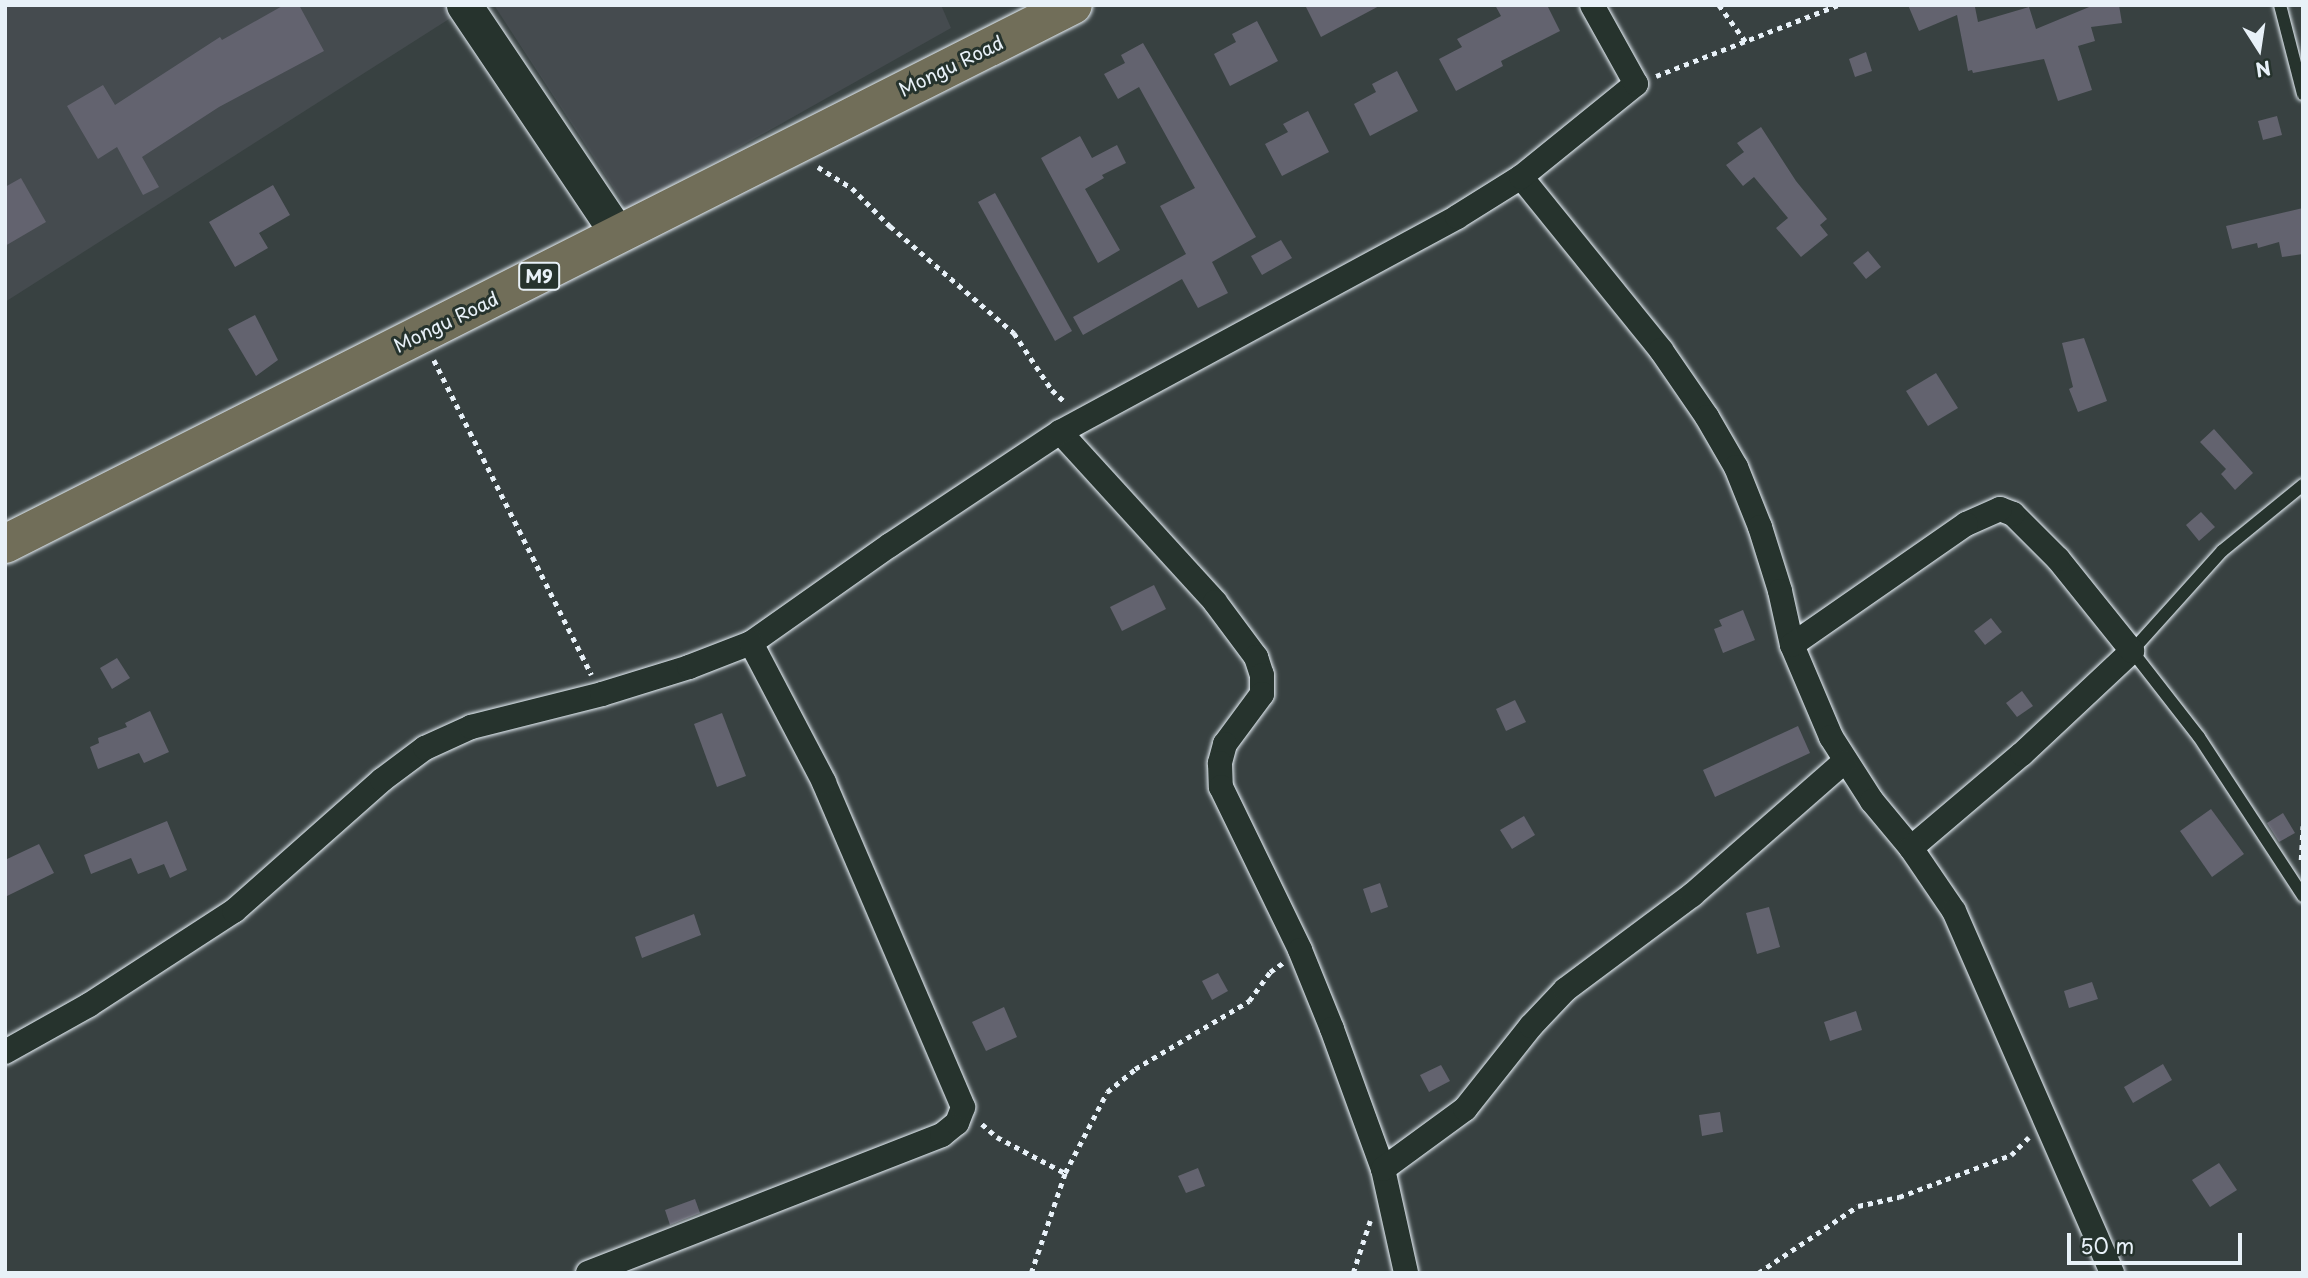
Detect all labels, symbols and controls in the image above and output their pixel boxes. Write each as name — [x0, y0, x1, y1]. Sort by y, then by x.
north arrow — [2224, 14, 2294, 84]
street label: Mongu Road — [895, 31, 1007, 101]
text: N — [2253, 54, 2274, 85]
road number: M9 — [518, 262, 560, 290]
street label: Mongu Road — [390, 287, 502, 357]
scale bar — [2070, 1218, 2245, 1262]
text: 50 m — [2080, 1229, 2134, 1261]

